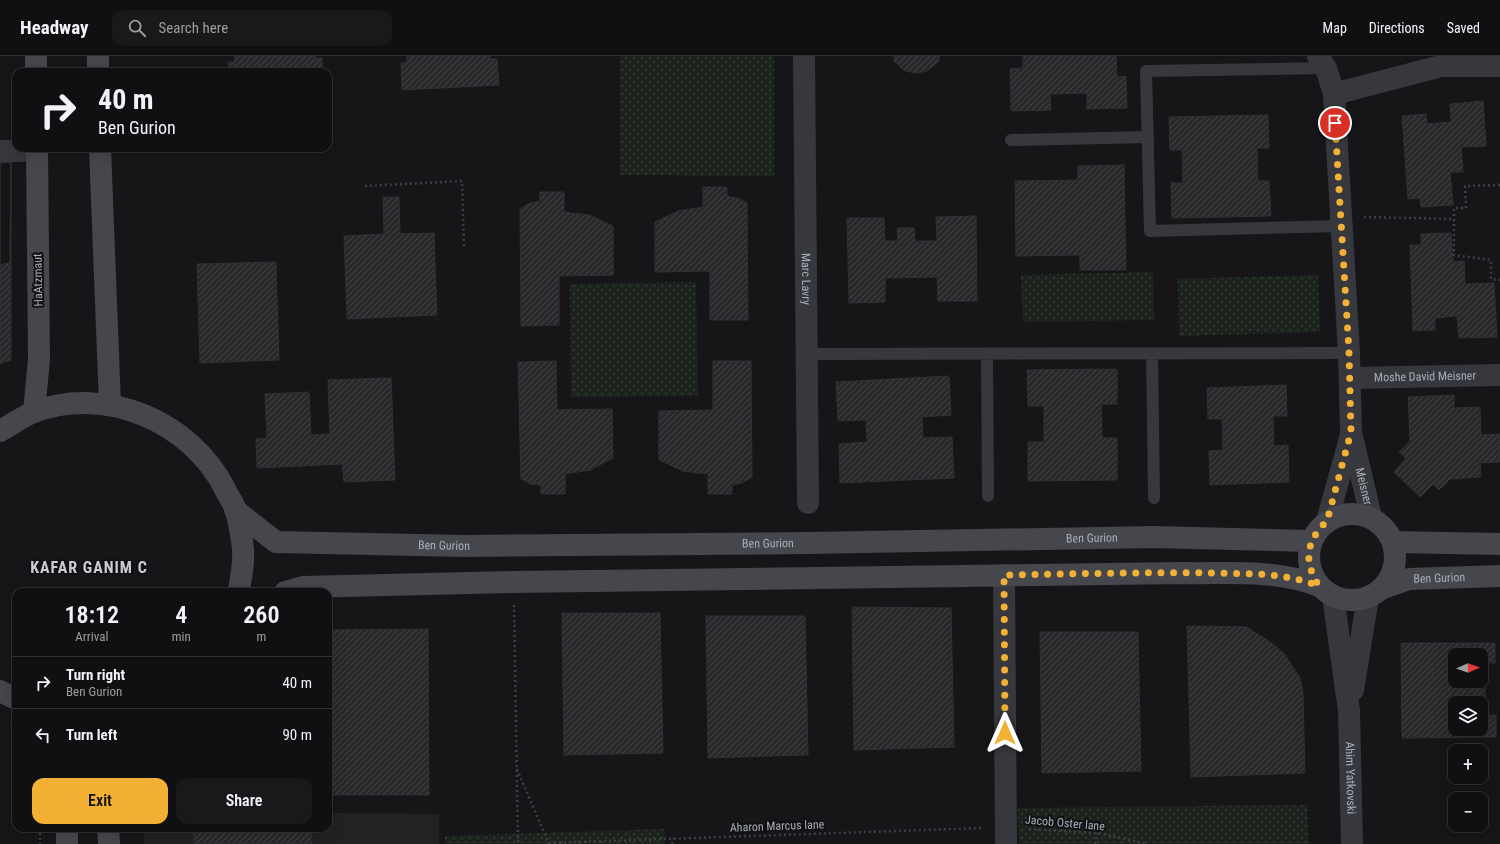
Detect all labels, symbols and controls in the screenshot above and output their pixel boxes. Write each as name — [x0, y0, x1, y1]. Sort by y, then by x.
search box — [112, 10, 392, 46]
text: Headway — [20, 16, 88, 39]
icon: search — [126, 17, 148, 39]
text: Search here — [158, 19, 228, 37]
text: Map — [1323, 20, 1347, 36]
text: Directions — [1369, 20, 1425, 36]
text: Saved — [1447, 20, 1480, 36]
text: 40 m — [98, 83, 154, 116]
icon: right — [32, 84, 84, 136]
pin — [1318, 106, 1352, 140]
icon: arrive — [1324, 112, 1346, 134]
text: Ben Gurion — [98, 117, 176, 138]
street label: HaAtzmaut — [31, 253, 45, 307]
street label: Marc Lavry — [799, 253, 813, 305]
street label: Moshe David Meisner — [1374, 368, 1476, 385]
street label: Meisner — [1353, 466, 1375, 507]
street label: Ben Gurion — [1066, 531, 1118, 546]
street label: Ben Gurion — [742, 536, 794, 551]
street label: Ben Gurion — [418, 538, 470, 553]
district label: KAFAR GANIM C — [30, 558, 148, 577]
street label: Ben Gurion — [1413, 570, 1466, 586]
text: 18:12 — [65, 601, 119, 629]
text: 4 — [175, 601, 187, 629]
text: 260 — [243, 601, 279, 629]
text: Arrival — [75, 629, 108, 644]
text: min — [172, 629, 191, 644]
text: m — [256, 629, 266, 644]
north arrow — [1448, 648, 1488, 688]
map controls — [1448, 648, 1488, 832]
text: Turn right — [66, 666, 125, 684]
icon: right — [32, 672, 54, 694]
text: 40 m — [282, 674, 312, 692]
text: Ben Gurion — [66, 684, 122, 699]
button: layers — [1448, 696, 1488, 736]
position arrow — [984, 712, 1026, 754]
icon: left — [32, 724, 54, 746]
text: Turn left — [66, 726, 117, 744]
text: 90 m — [282, 726, 312, 744]
street label: Ahim Yatkovski — [1343, 741, 1358, 814]
button: + — [1448, 744, 1488, 784]
button: Exit — [32, 778, 168, 824]
button: Share — [176, 778, 312, 824]
button: − — [1448, 792, 1488, 832]
street label: Jacob Oster lane — [1025, 813, 1106, 833]
street label: Aharon Marcus lane — [730, 817, 825, 835]

